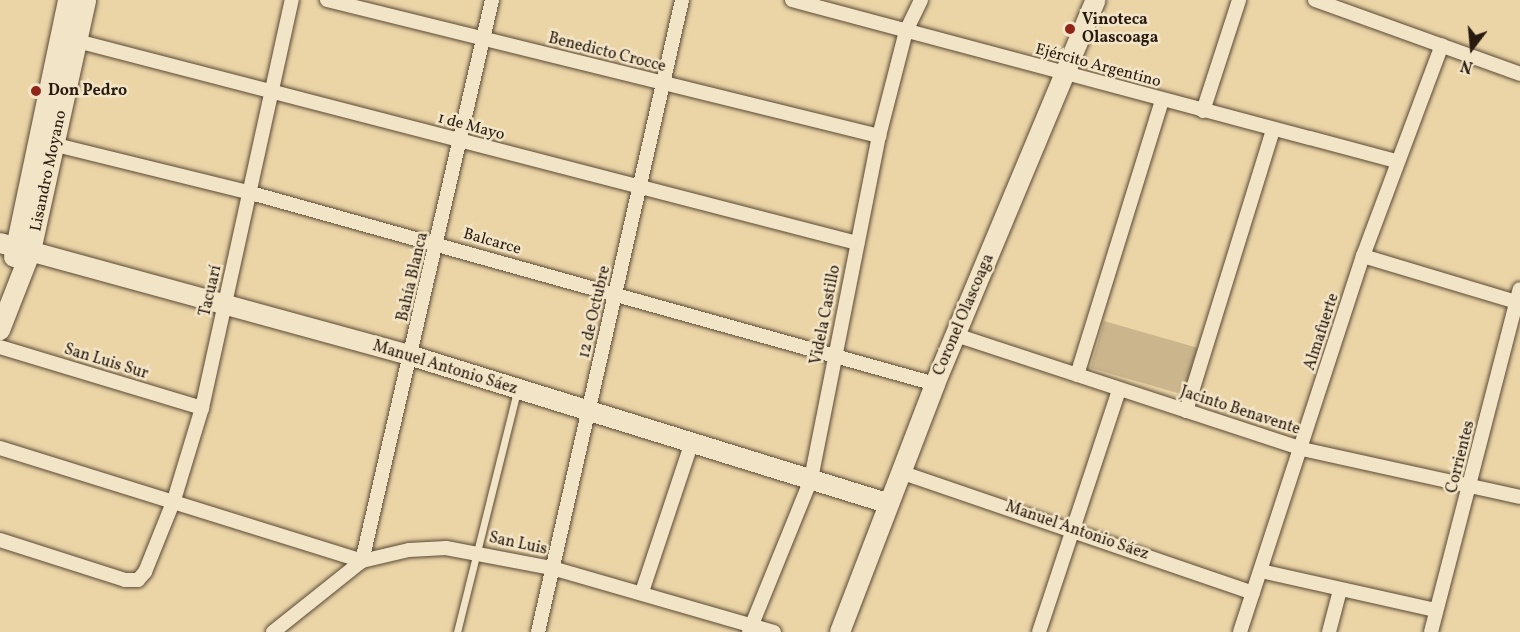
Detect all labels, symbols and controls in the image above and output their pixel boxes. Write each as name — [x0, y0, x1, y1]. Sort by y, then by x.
place label: Vinoteca Olascoaga — [1082, 10, 1158, 48]
north arrow — [1442, 18, 1502, 78]
marker: Vinoteca Olascoaga — [1063, 22, 1077, 36]
street label: Benedicto Crocce — [546, 29, 668, 77]
street label: Ejército Argentino — [1033, 40, 1163, 92]
text: N — [1458, 53, 1476, 77]
place label: Don Pedro — [48, 81, 127, 101]
marker: Don Pedro — [29, 84, 43, 98]
street label: Lisandro Moyano — [27, 109, 71, 233]
street label: 1 de Mayo — [435, 109, 507, 145]
street label: Balcarce — [461, 225, 523, 259]
street label: Bahía Blanca — [393, 231, 433, 323]
street label: Coronel Olascoaga — [930, 251, 998, 379]
street label: Tacuarí — [196, 263, 226, 319]
street label: Videla Castillo — [807, 263, 845, 367]
street label: 12 de Octubre — [575, 264, 615, 360]
street label: Almafuerte — [1301, 291, 1343, 373]
street label: Manuel Antonio Sáez — [370, 337, 520, 399]
street label: San Luis Sur — [62, 340, 150, 384]
street label: Jacinto Benavente — [1178, 383, 1302, 439]
street label: Corrientes — [1443, 419, 1479, 495]
street label: Manuel Antonio Sáez — [1003, 497, 1151, 565]
street label: San Luis — [487, 528, 549, 560]

